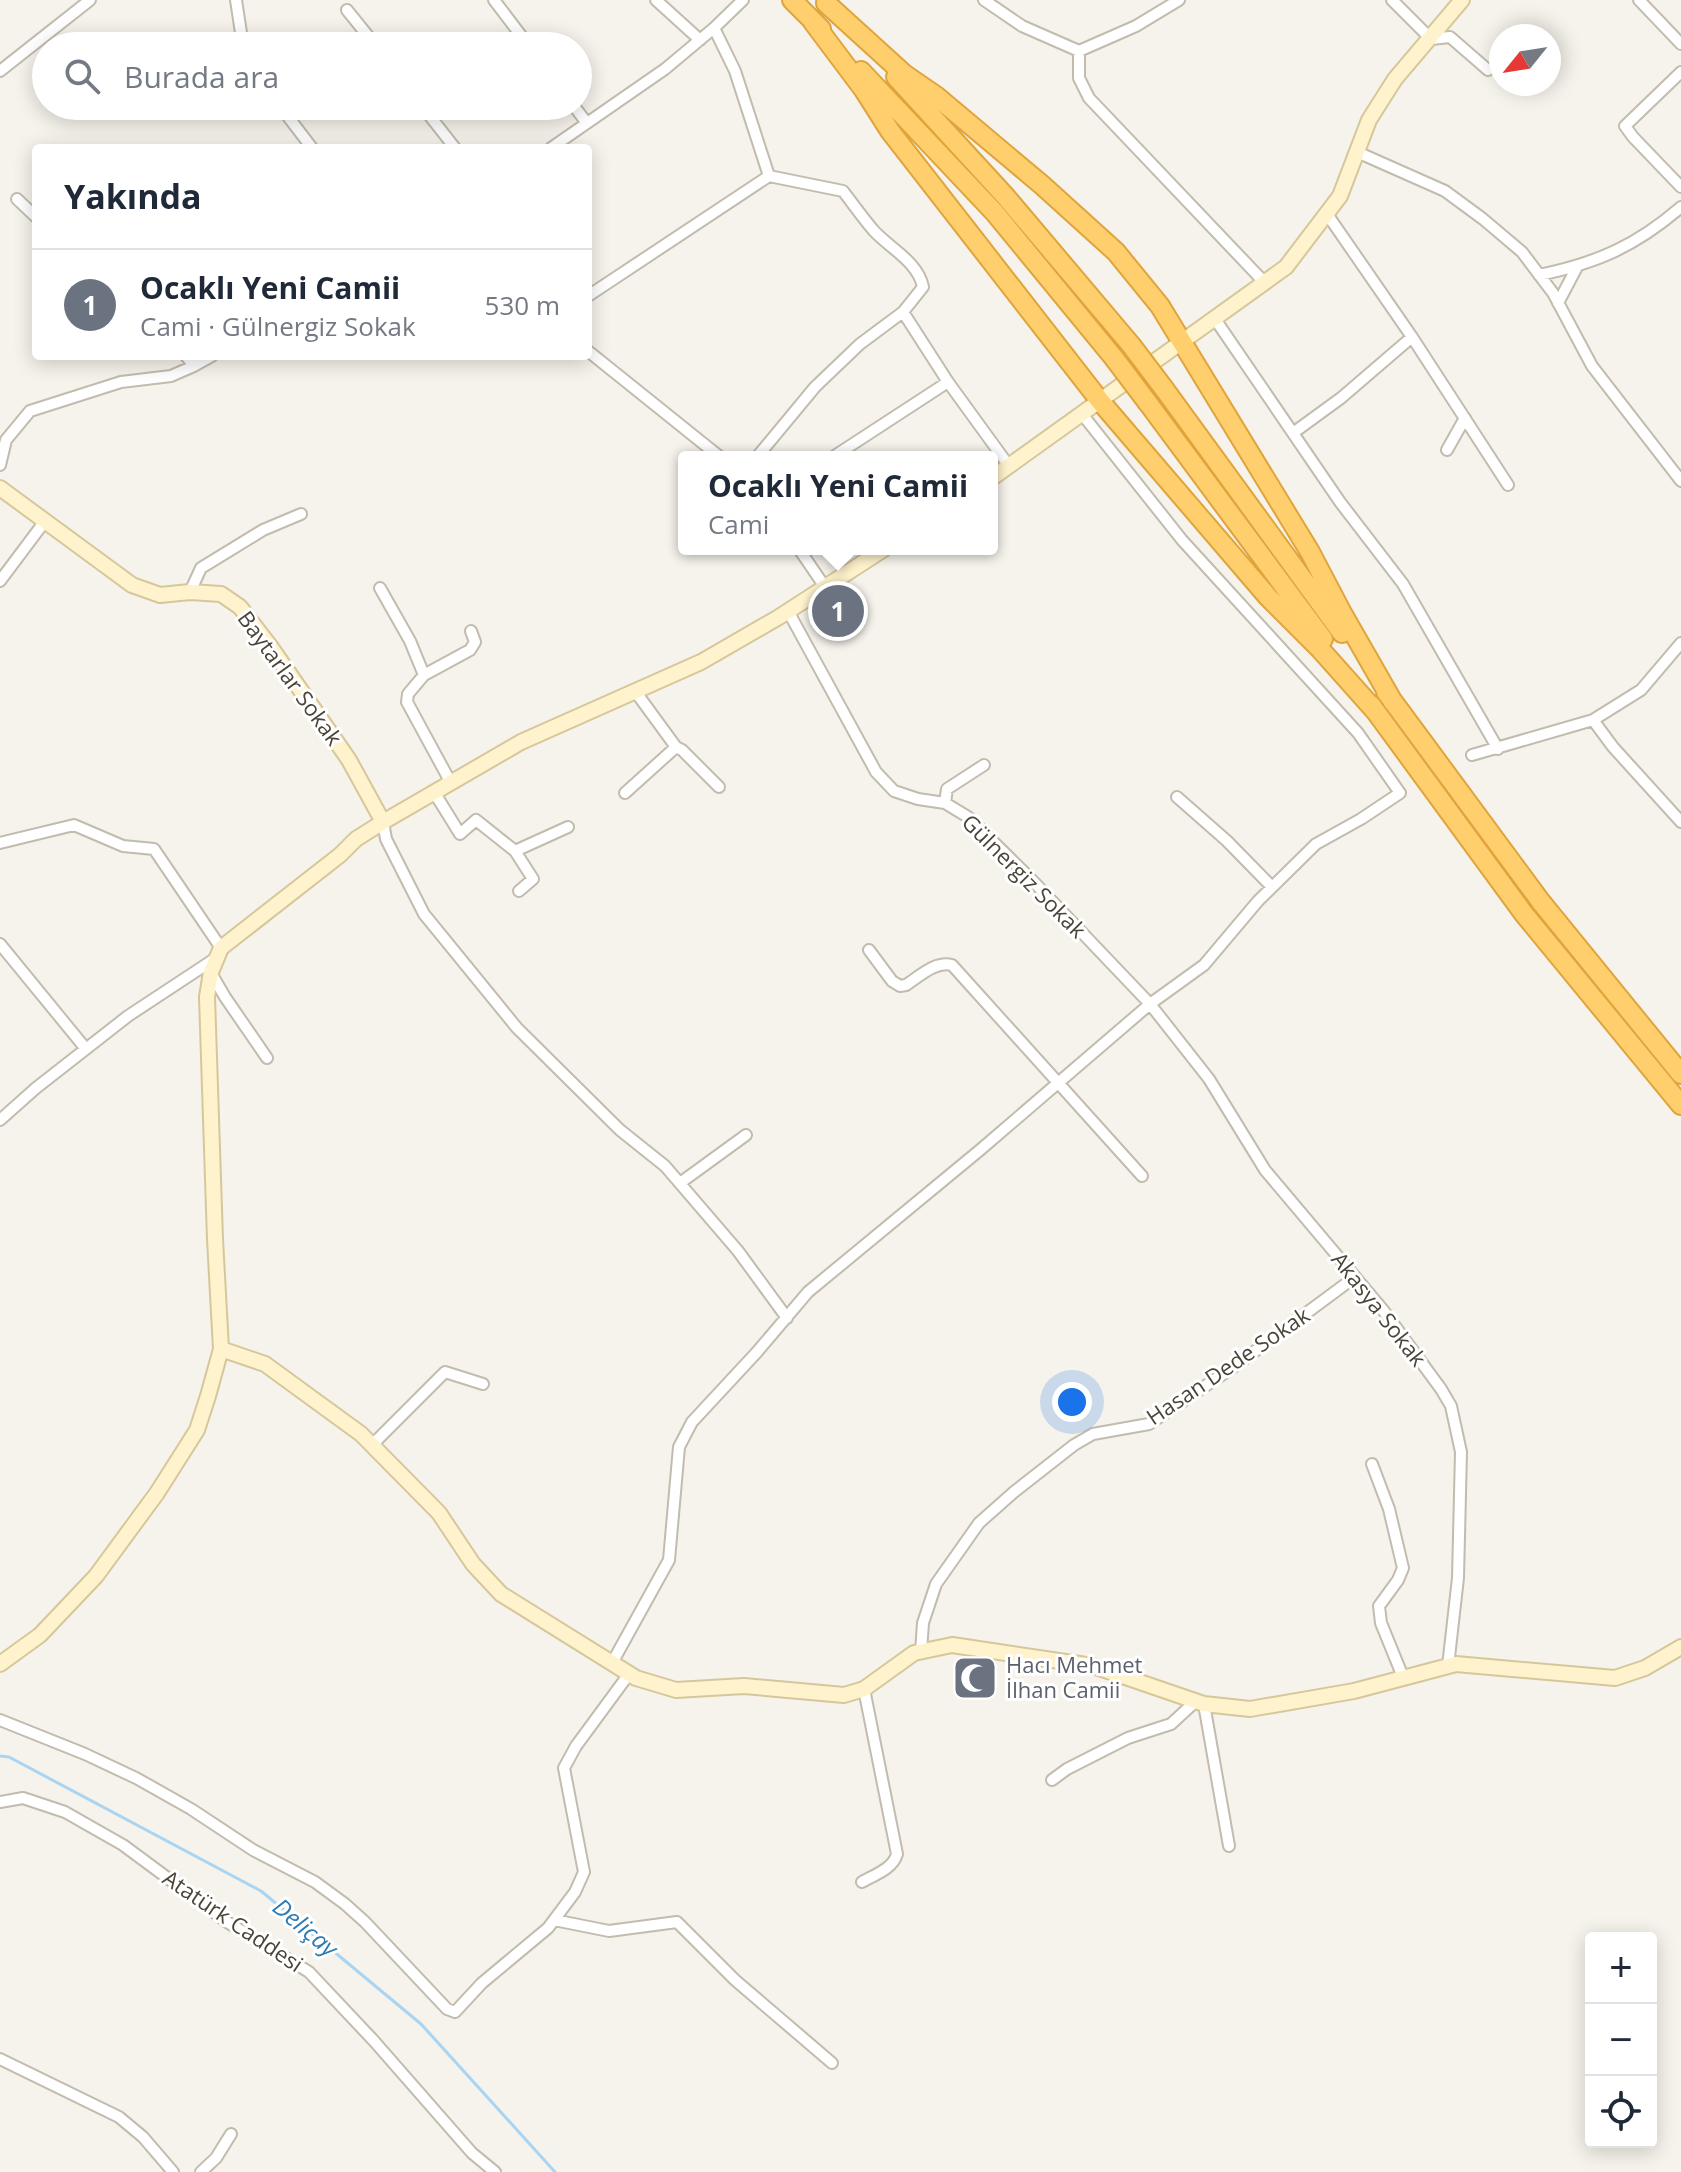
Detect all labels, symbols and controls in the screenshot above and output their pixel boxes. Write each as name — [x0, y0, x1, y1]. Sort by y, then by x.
north arrow — [1489, 24, 1561, 96]
search box — [32, 32, 592, 120]
icon: search — [60, 54, 104, 98]
text: Burada ara — [124, 56, 279, 97]
text: Yakında — [64, 173, 202, 219]
text: Ocaklı Yeni Camii — [140, 267, 400, 308]
text: 1 — [83, 287, 97, 323]
text: 530 m — [485, 287, 560, 323]
text: Cami · Gülnergiz Sokak — [140, 308, 416, 344]
popup — [678, 451, 998, 555]
text: Ocaklı Yeni Camii — [708, 465, 968, 506]
text: Cami — [708, 506, 769, 542]
pin: 1 — [812, 581, 864, 641]
street label: Baytarlar Sokak — [232, 604, 350, 751]
street label: Gülnergiz Sokak — [956, 807, 1094, 944]
street label: Akasya Sokak — [1326, 1245, 1434, 1372]
street label: Hasan Dede Sokak — [1140, 1299, 1315, 1431]
your location — [1052, 1382, 1092, 1422]
place label: Hacı Mehmet İlhan Camii — [1006, 1649, 1143, 1704]
mosque icon: Hacı Mehmet İlhan Camii — [951, 1654, 999, 1702]
street label: Atatürk Caddesi — [158, 1862, 310, 1978]
water label: Deliçay — [266, 1890, 347, 1965]
map controls — [1585, 1932, 1657, 2148]
button: + — [1585, 1932, 1657, 2004]
button: − — [1585, 2004, 1657, 2076]
button: locate — [1585, 2076, 1657, 2148]

